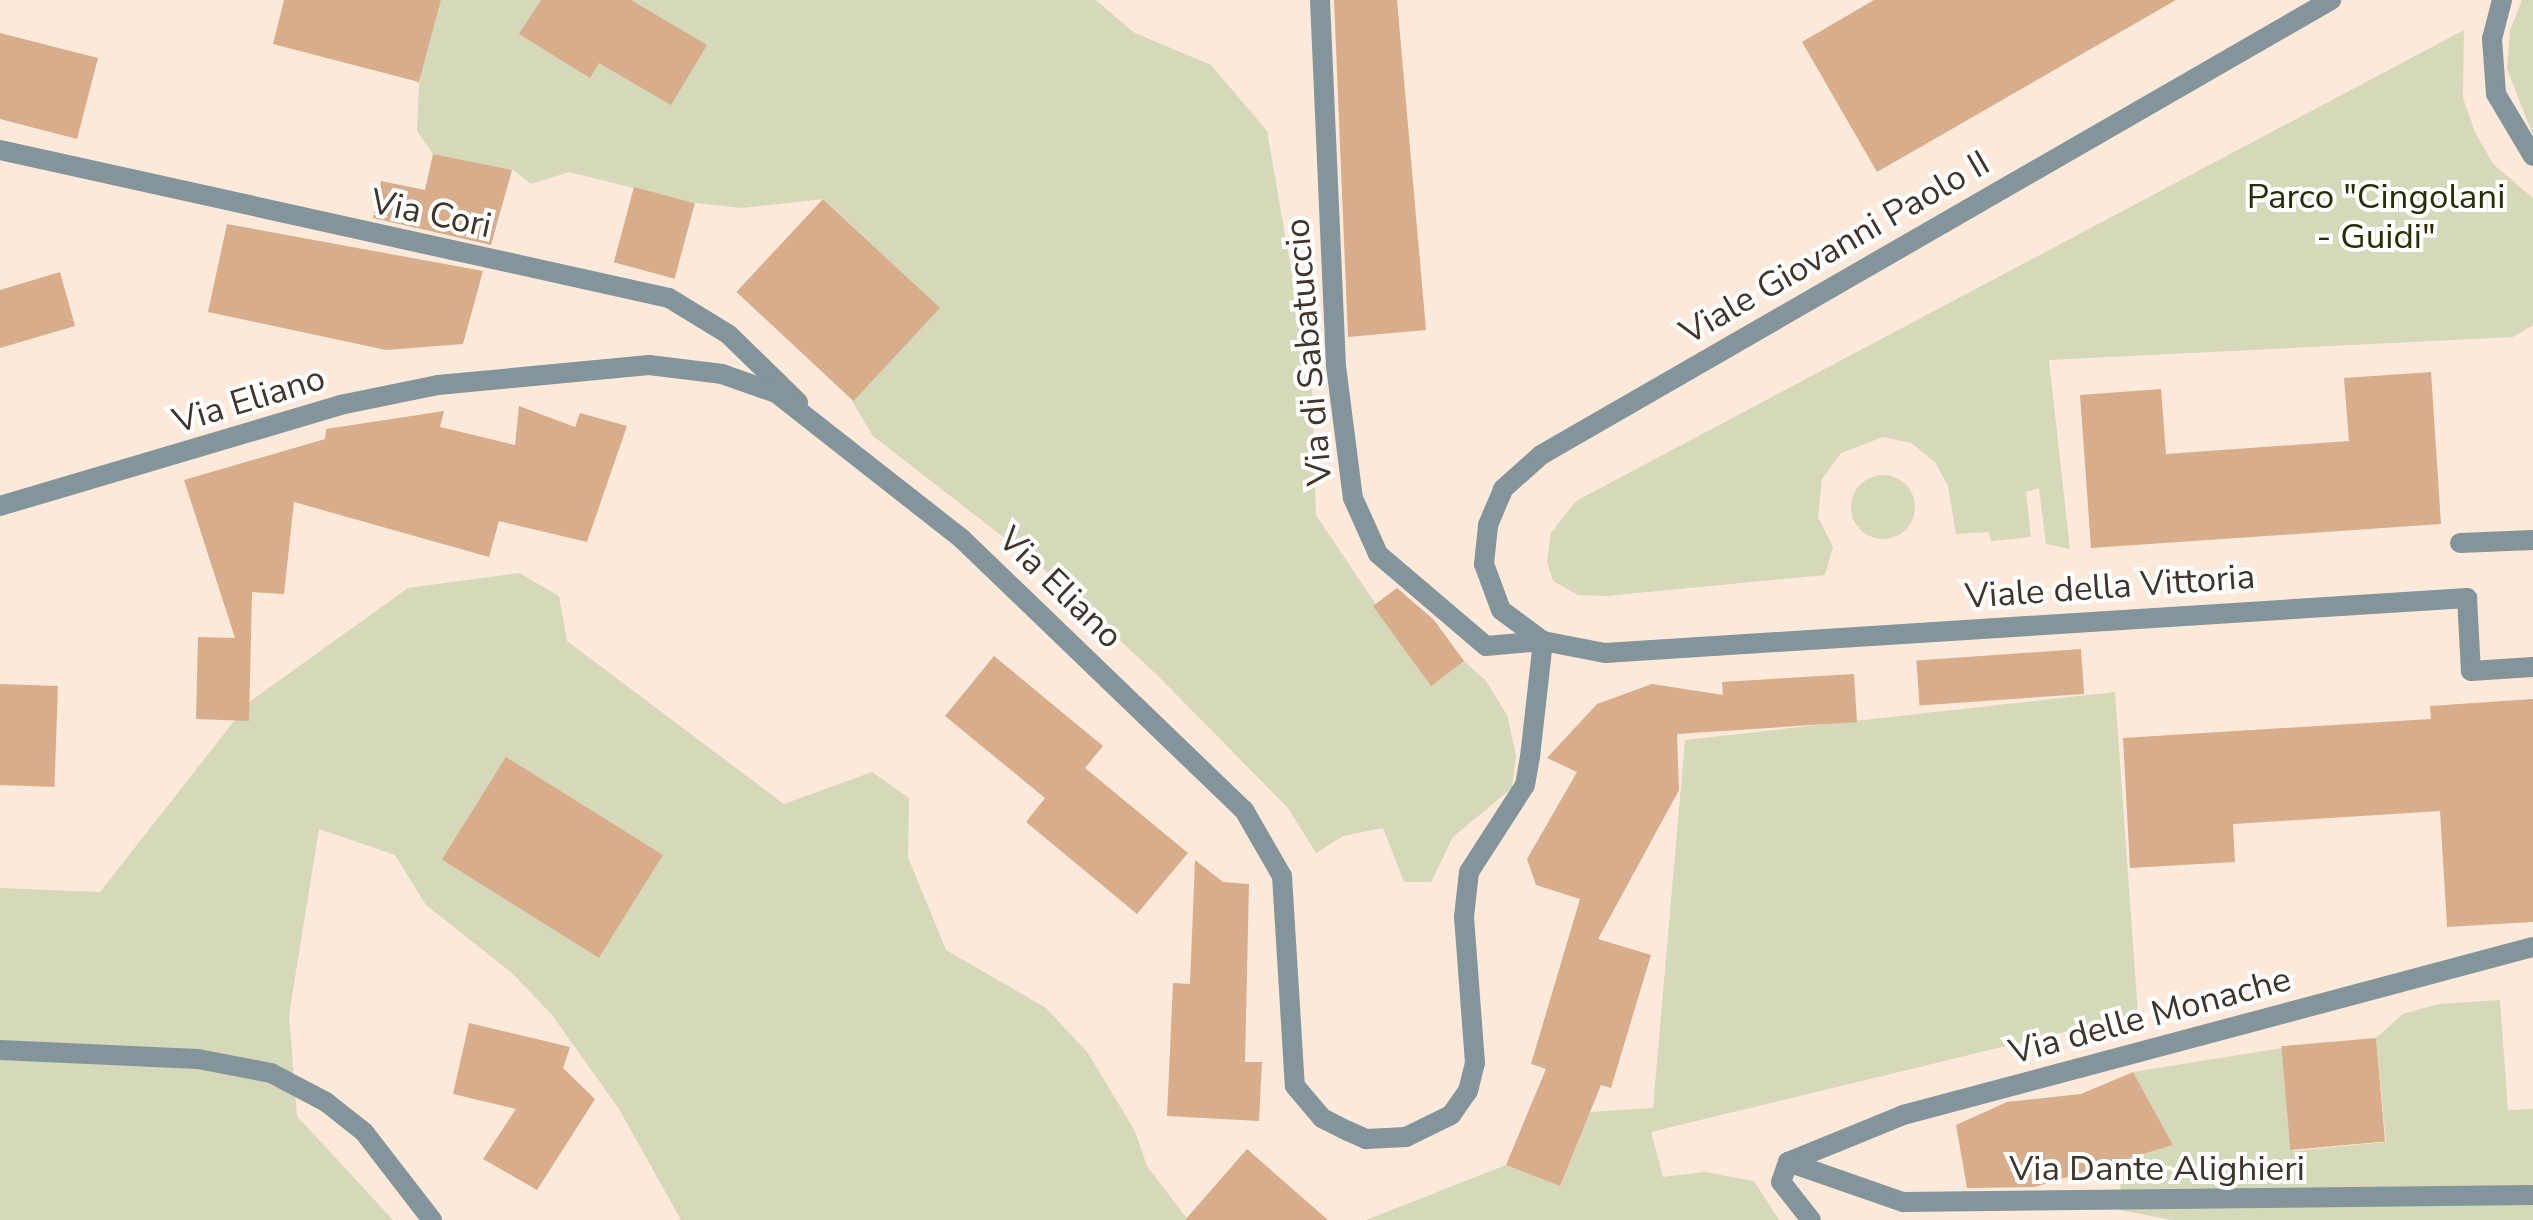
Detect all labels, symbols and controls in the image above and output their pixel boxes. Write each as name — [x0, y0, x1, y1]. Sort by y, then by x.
street label: Viale Giovanni Paolo II — [1673, 142, 1997, 354]
park label: Parco "Cingolani - Guidi" — [2247, 176, 2505, 258]
street label: Via Cori — [367, 181, 495, 247]
street label: Via di Sabatuccio — [1276, 217, 1342, 487]
street label: Via Eliano — [168, 357, 330, 443]
street label: Via Eliano — [989, 519, 1131, 657]
street label: Viale della Vittoria — [1964, 556, 2256, 618]
street label: Via delle Monache — [2005, 958, 2295, 1074]
street label: Via Dante Alighieri — [2009, 1148, 2305, 1190]

